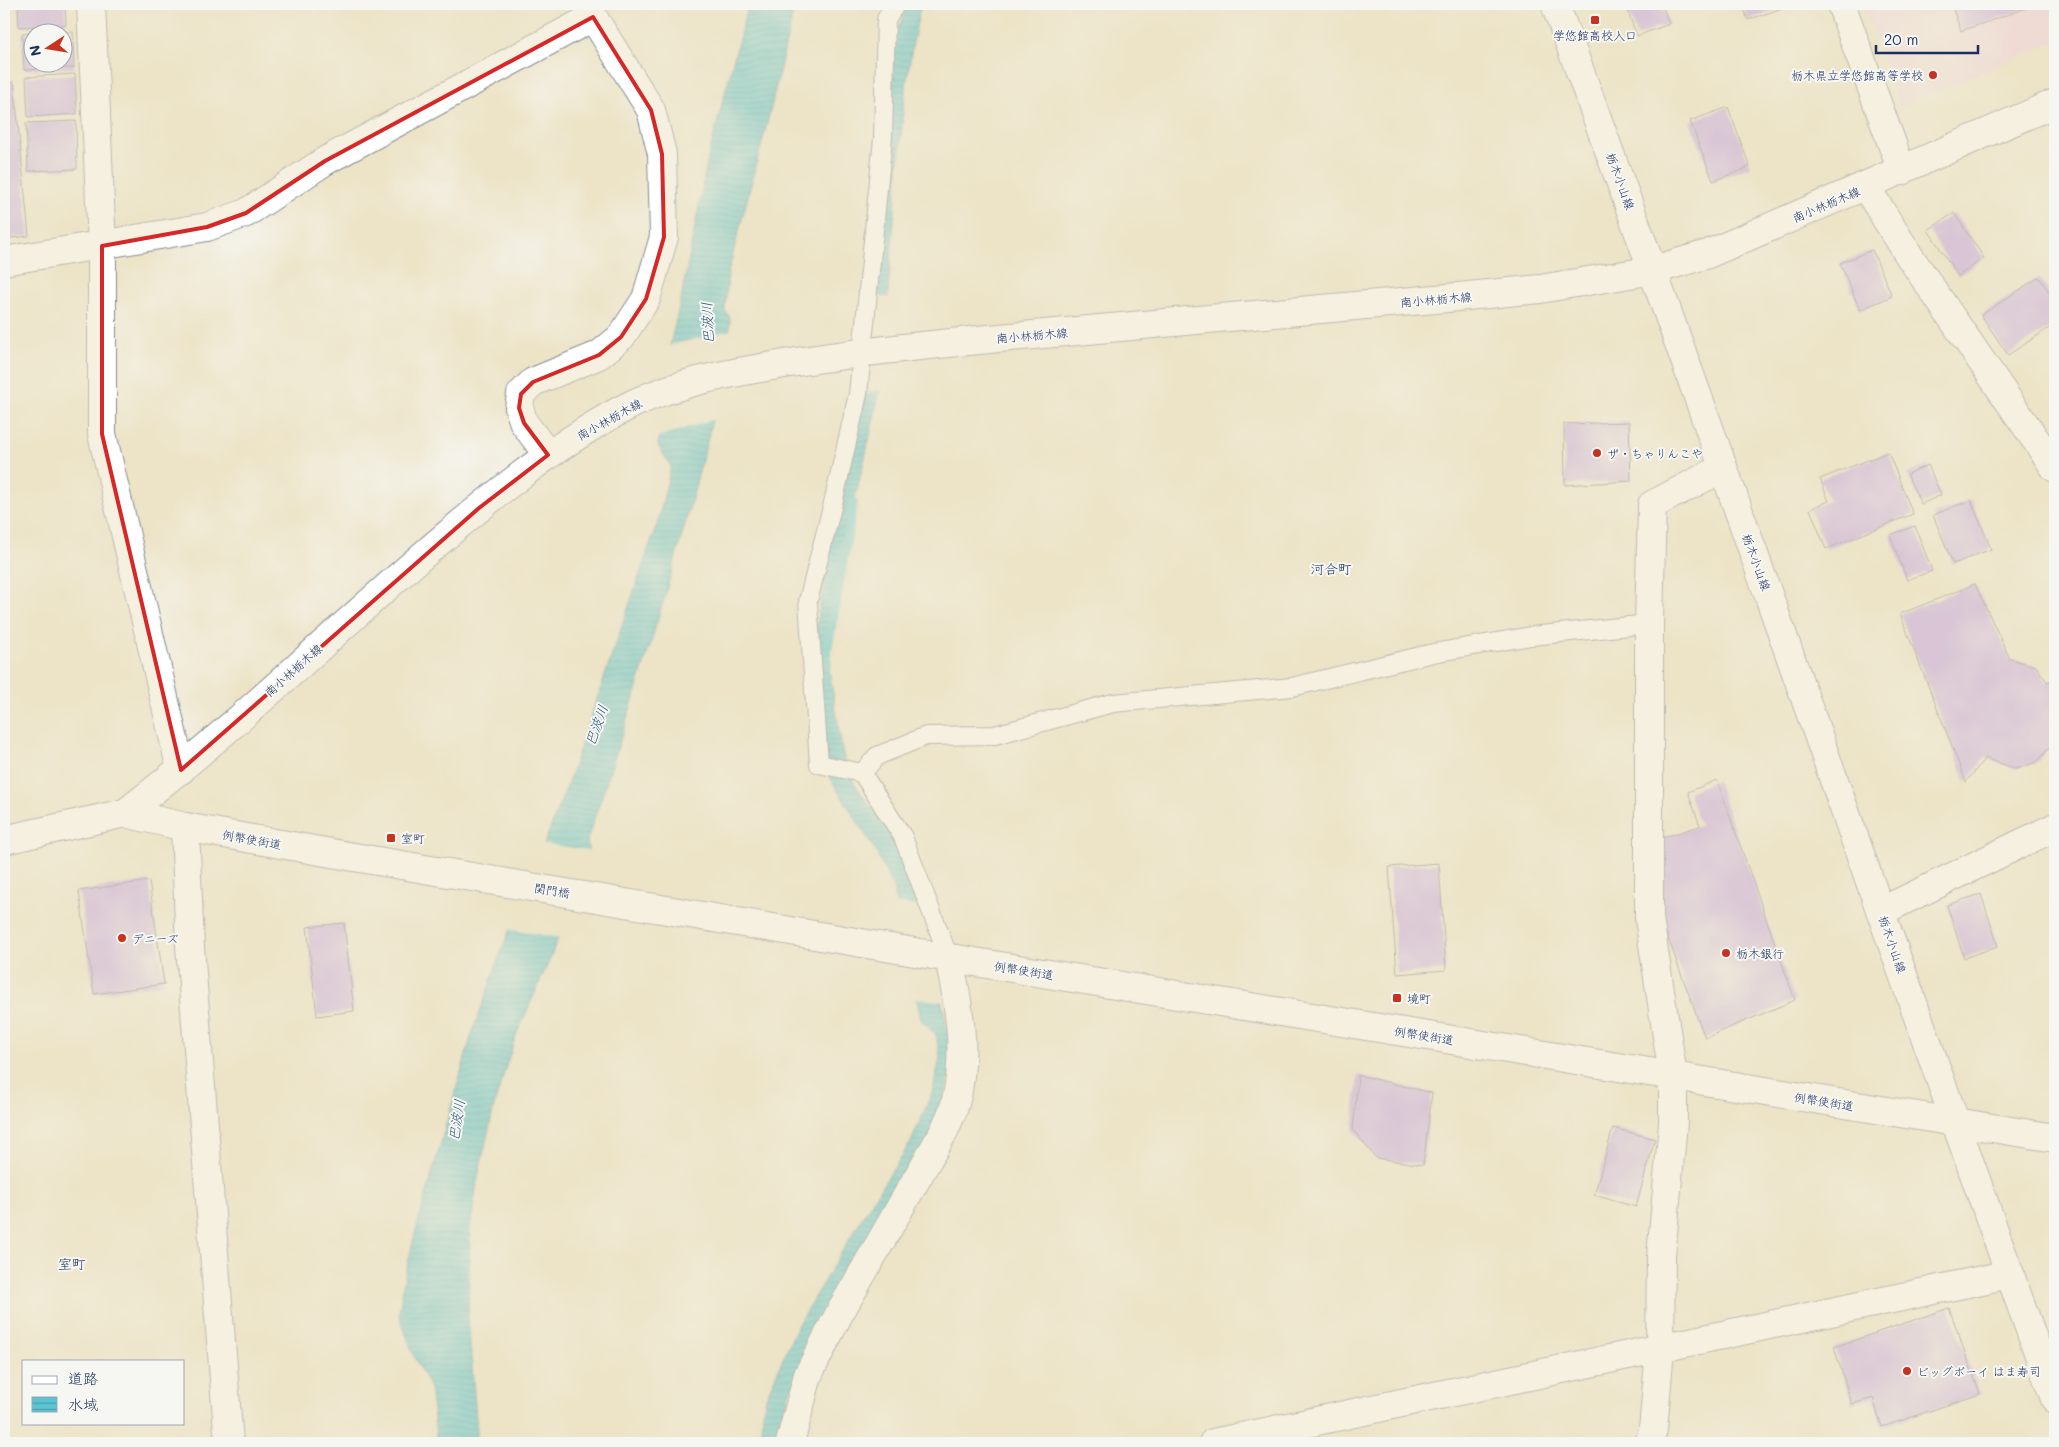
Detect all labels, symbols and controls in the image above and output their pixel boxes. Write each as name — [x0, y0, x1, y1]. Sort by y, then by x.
marker: 学悠館高校入口 — [1589, 14, 1601, 26]
north arrow — [22, 22, 72, 72]
scale bar — [1876, 22, 1979, 54]
place label: 学悠館高校入口 — [1553, 27, 1637, 43]
text: 20 m — [1884, 29, 1918, 49]
text: N — [24, 44, 45, 58]
place label: 栃木県立学悠館高等学校 — [1791, 67, 1923, 83]
marker: 栃木県立学悠館高等学校 — [1927, 69, 1939, 81]
street label: 栃木小山線 — [1603, 150, 1639, 212]
street label: 南小林栃木線 — [1790, 183, 1862, 225]
street label: 南小林栃木線 — [1399, 288, 1473, 310]
water label: 巴波川 — [696, 302, 718, 344]
street label: 南小林栃木線 — [995, 324, 1069, 346]
street label: 南小林栃木線 — [574, 395, 644, 443]
place label: ザ・ちゃりんこや — [1607, 445, 1703, 461]
marker: ザ・ちゃりんこや — [1591, 447, 1603, 459]
street label: 栃木小山線 — [1739, 531, 1775, 593]
district label: 河合町 — [1310, 559, 1352, 578]
street label: 南小林栃木線 — [261, 640, 325, 700]
water label: 巴波川 — [580, 702, 612, 748]
street label: 例幣使街道 — [221, 826, 283, 852]
place label: 室町 — [401, 830, 425, 846]
marker: 室町 — [385, 832, 397, 844]
street label: 関門橋 — [533, 879, 571, 901]
street label: 栃木小山線 — [1876, 913, 1910, 975]
place label: デニーズ — [132, 930, 179, 946]
marker: デニーズ — [116, 932, 128, 944]
place label: 栃木銀行 — [1736, 945, 1784, 961]
marker: 栃木銀行 — [1720, 947, 1732, 959]
street label: 例幣使街道 — [993, 957, 1055, 983]
place label: 境町 — [1407, 990, 1431, 1006]
marker: 境町 — [1391, 992, 1403, 1004]
street label: 例幣使街道 — [1393, 1022, 1455, 1048]
street label: 例幣使街道 — [1793, 1088, 1855, 1114]
water label: 巴波川 — [443, 1098, 469, 1142]
district label: 室町 — [58, 1254, 86, 1273]
legend — [22, 1360, 185, 1424]
place label: ビッグボーイ はま寿司 — [1917, 1363, 2041, 1379]
marker: ビッグボーイ はま寿司 — [1901, 1365, 1913, 1377]
text: 道路 — [68, 1368, 98, 1388]
text: 水域 — [68, 1394, 98, 1414]

